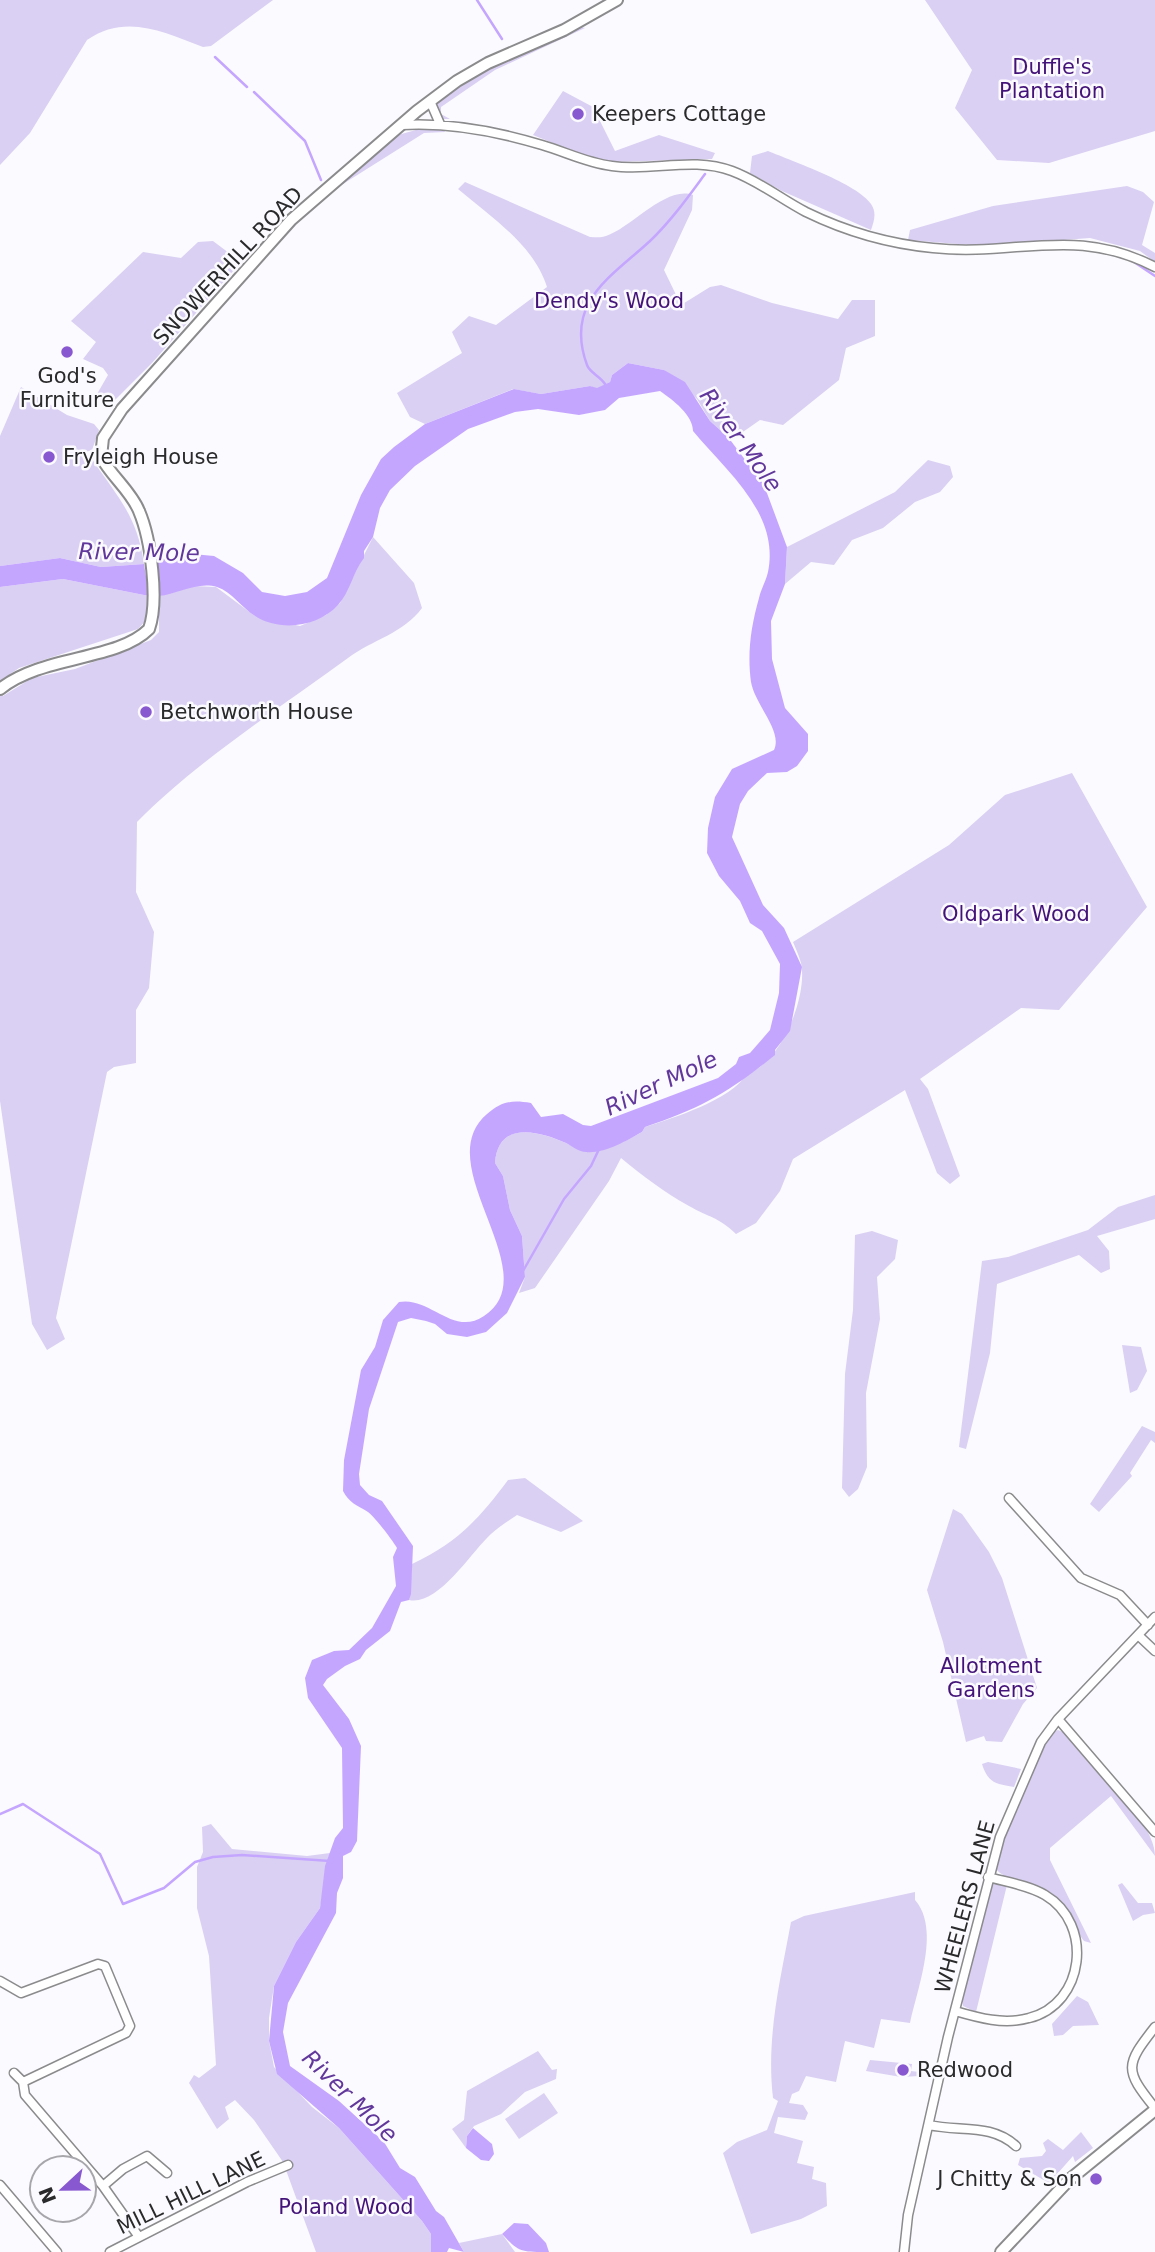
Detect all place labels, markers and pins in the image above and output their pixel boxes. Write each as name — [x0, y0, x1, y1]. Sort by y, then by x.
place label: Keepers Cottage — [592, 102, 766, 126]
marker: Keepers Cottage — [570, 106, 586, 122]
marker: God's Furniture — [59, 344, 75, 360]
place label: God's Furniture — [20, 364, 114, 412]
place label: Fryleigh House — [63, 445, 218, 469]
marker: Fryleigh House — [41, 449, 57, 465]
place label: Betchworth House — [160, 700, 353, 724]
marker: Betchworth House — [138, 704, 154, 720]
place label: Redwood — [917, 2058, 1013, 2082]
marker: Redwood — [895, 2062, 911, 2078]
place label: J Chitty & Son — [935, 2167, 1082, 2191]
marker: J Chitty & Son — [1088, 2171, 1104, 2187]

